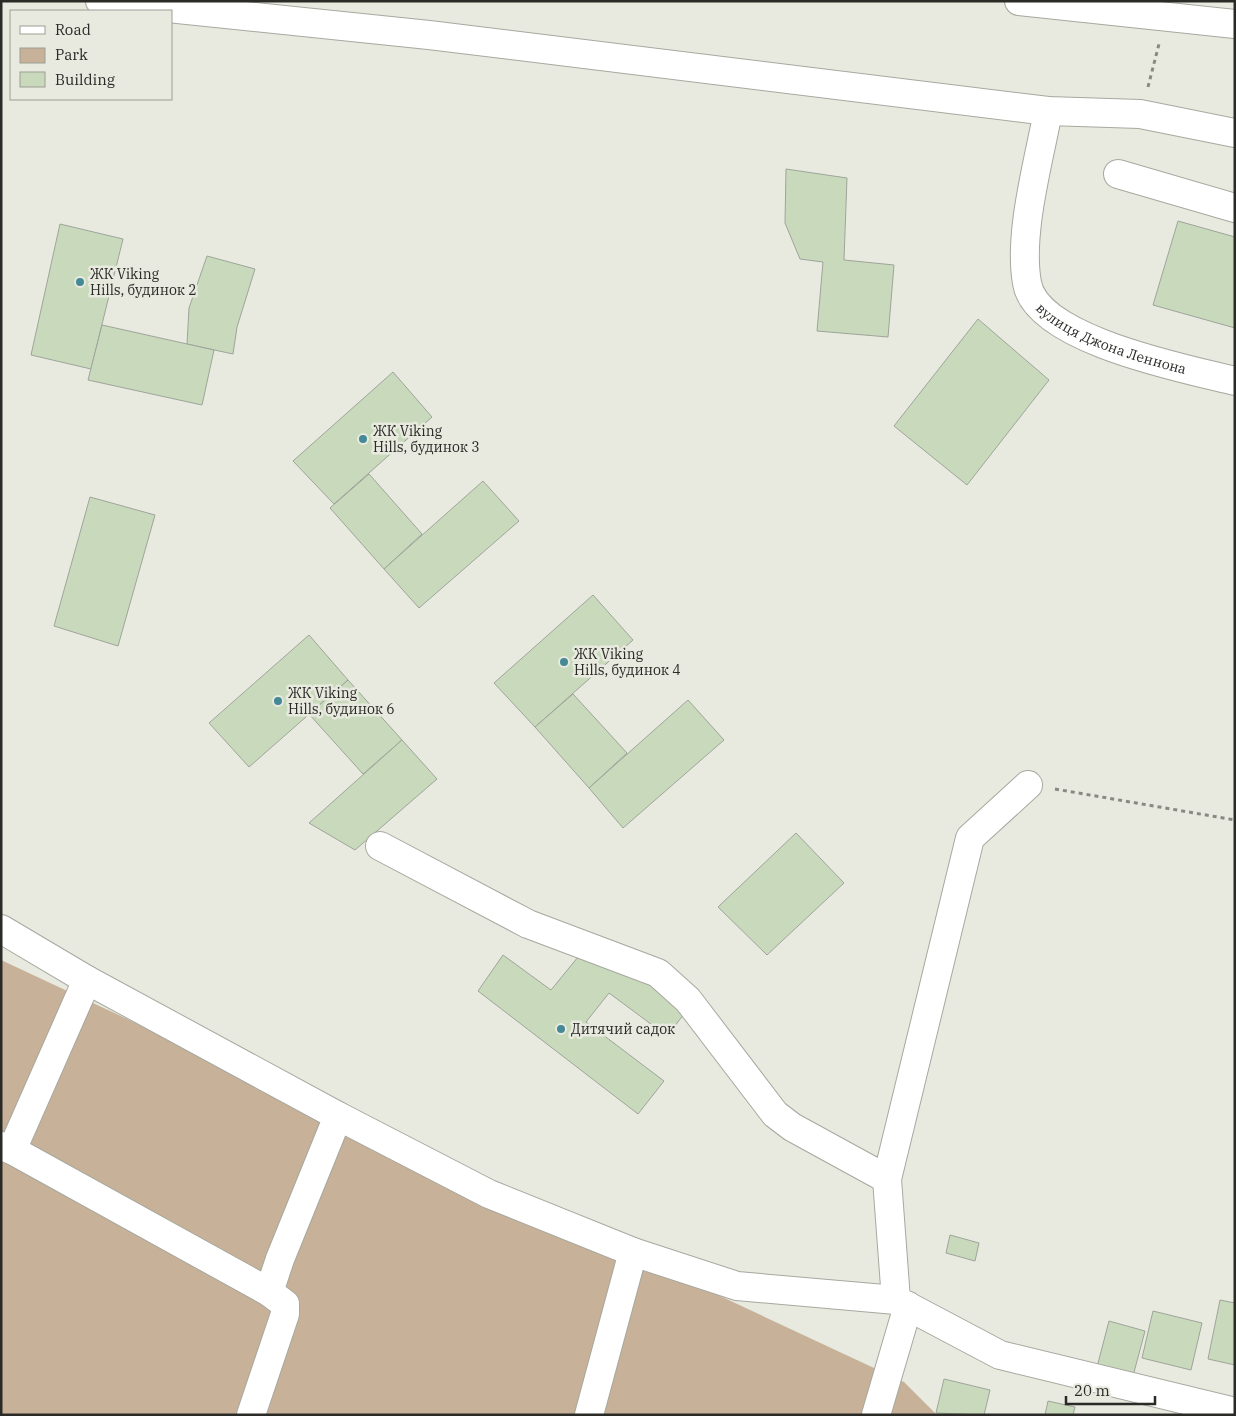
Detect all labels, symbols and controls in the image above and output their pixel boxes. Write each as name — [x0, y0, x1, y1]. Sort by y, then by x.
legend — [10, 10, 172, 100]
text: Road — [55, 20, 91, 39]
text: Park — [55, 45, 88, 64]
text: Building — [55, 70, 115, 89]
place label: ЖК Viking Hills, будинок 2 — [90, 265, 197, 299]
marker: ЖК Viking Hills, будинок 2 — [74, 276, 86, 288]
street label: вулиця Джона Леннона — [1032, 299, 1189, 378]
place label: ЖК Viking Hills, будинок 3 — [373, 422, 480, 456]
marker: ЖК Viking Hills, будинок 3 — [357, 433, 369, 445]
place label: ЖК Viking Hills, будинок 4 — [574, 645, 681, 679]
marker: ЖК Viking Hills, будинок 4 — [558, 656, 570, 668]
place label: ЖК Viking Hills, будинок 6 — [288, 684, 395, 718]
marker: ЖК Viking Hills, будинок 6 — [272, 695, 284, 707]
place label: Дитячий садок — [571, 1020, 675, 1038]
marker: Дитячий садок — [555, 1023, 567, 1035]
scale bar — [1066, 1374, 1155, 1406]
text: 20 m — [1074, 1381, 1110, 1400]

